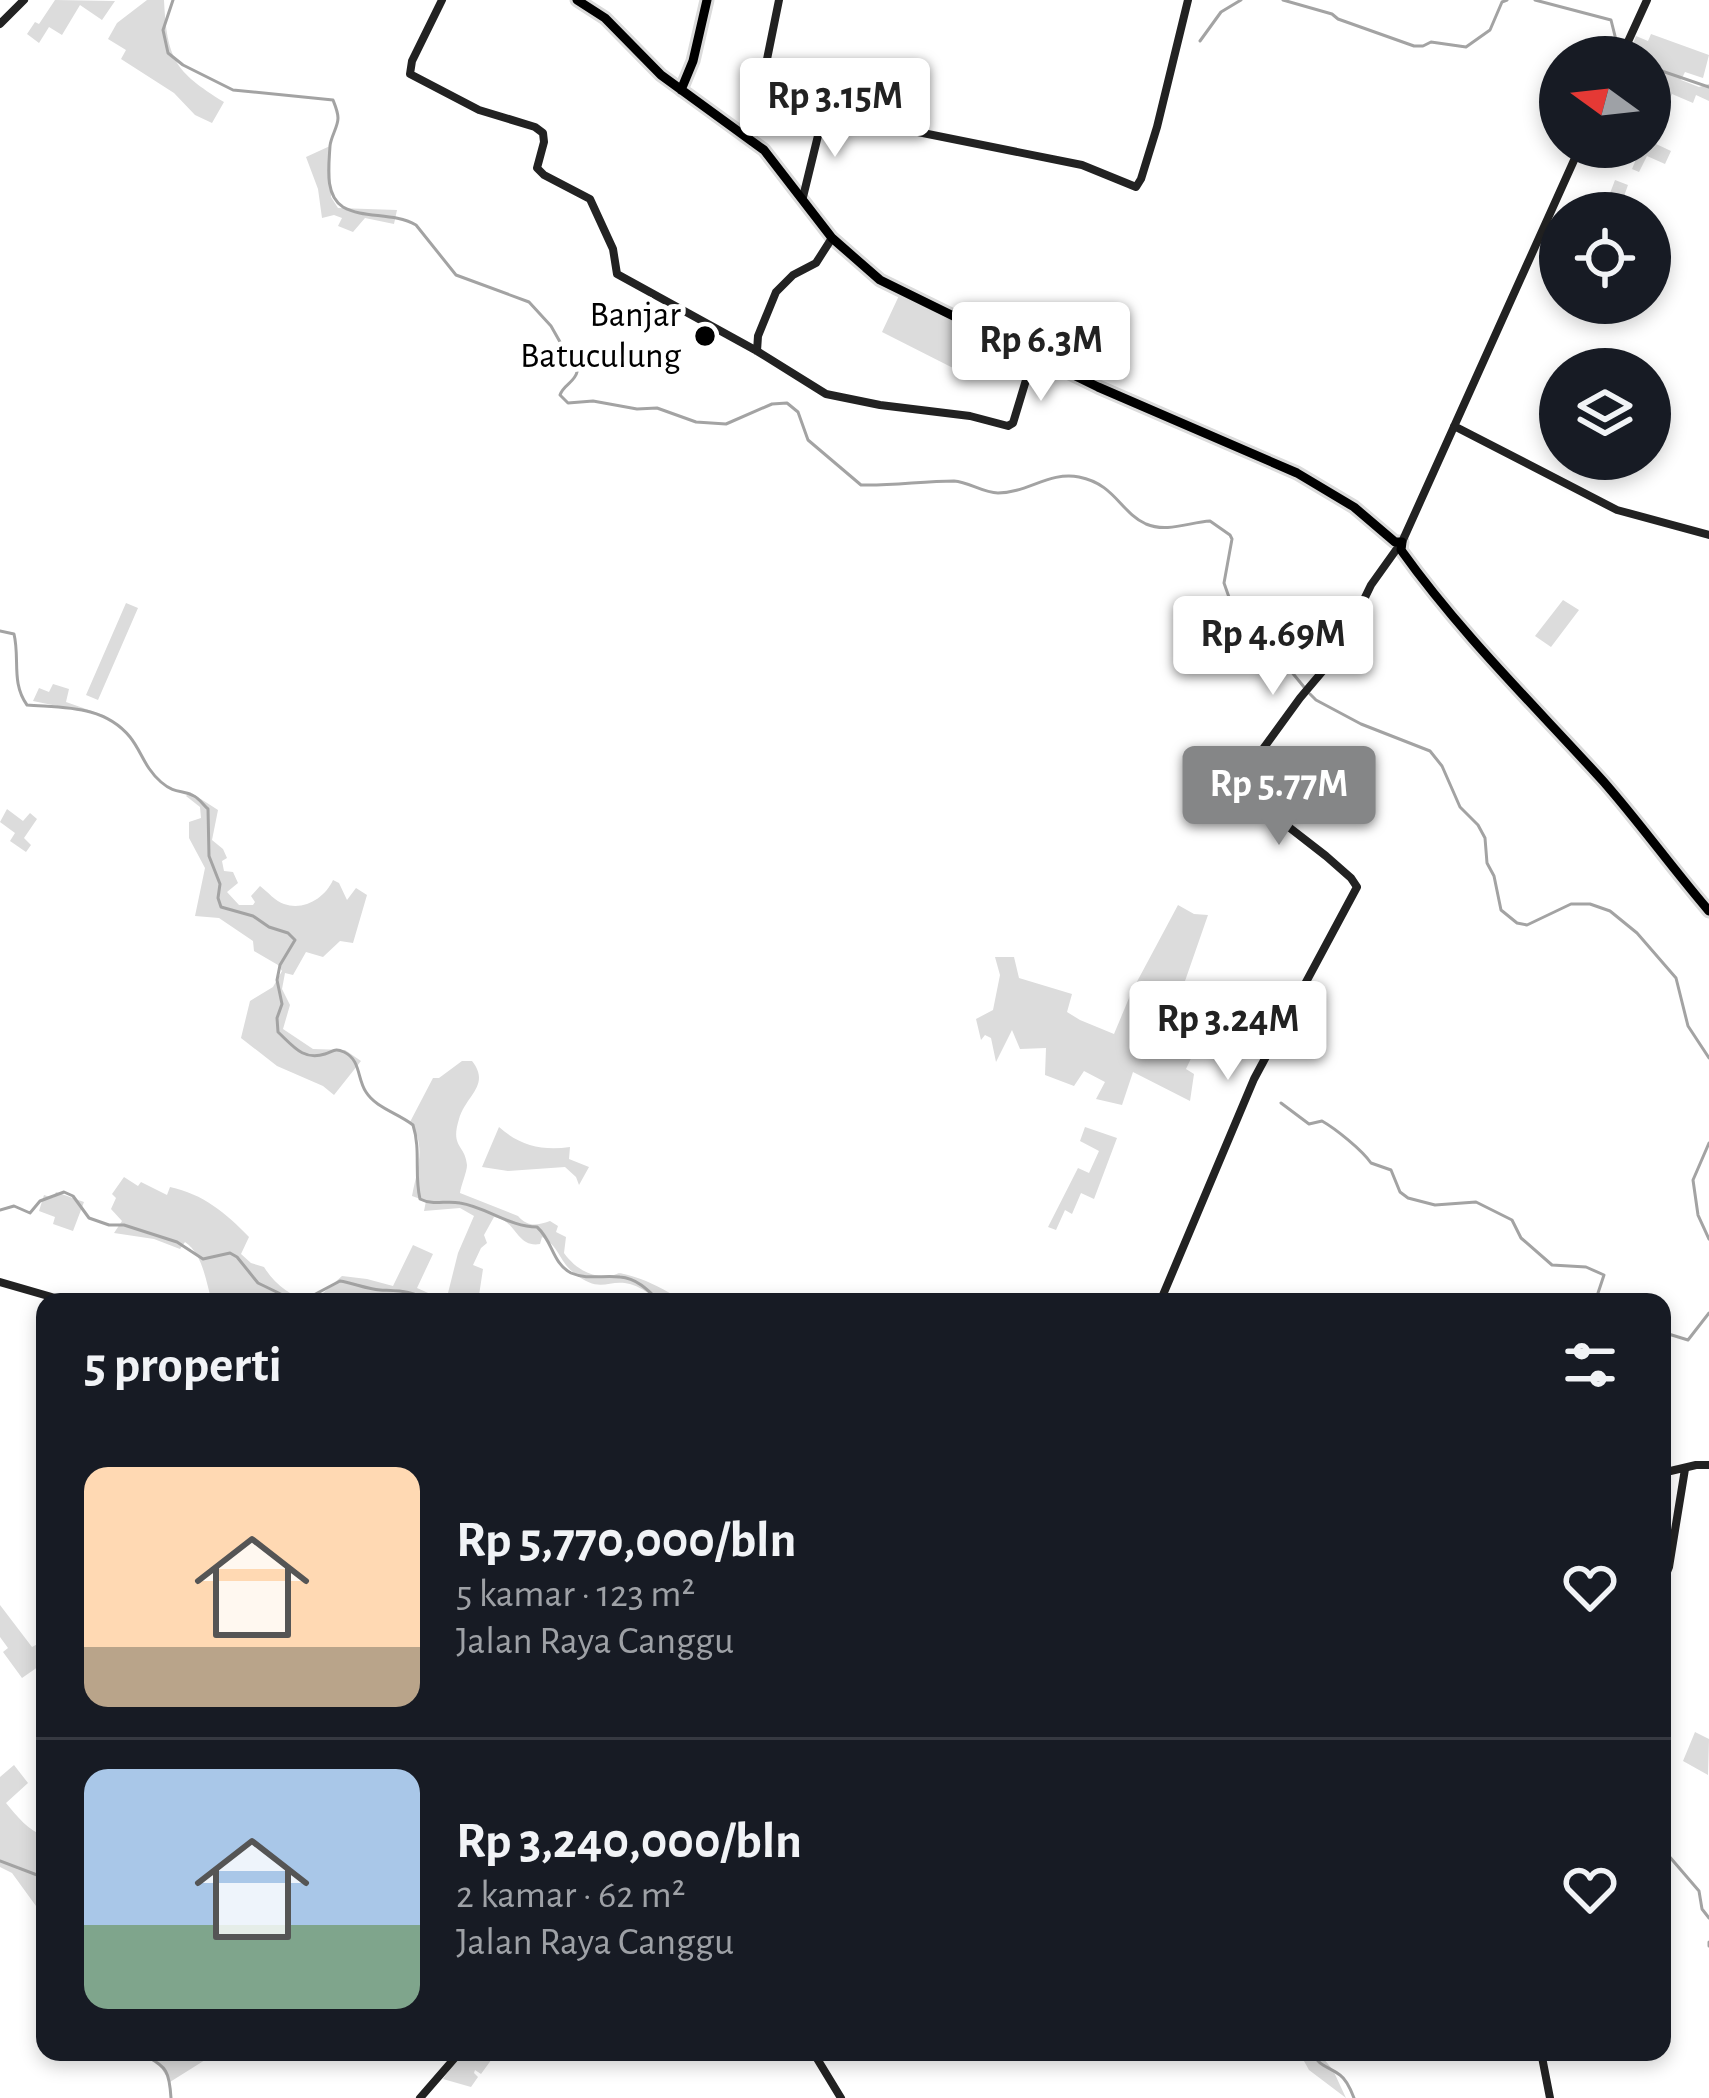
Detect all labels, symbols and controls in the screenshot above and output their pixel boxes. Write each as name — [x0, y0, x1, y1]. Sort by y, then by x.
north arrow — [1539, 36, 1671, 168]
map controls — [1539, 36, 1671, 480]
pin: Rp 3.15M — [711, 58, 959, 160]
text: Rp 3.15M — [767, 77, 903, 116]
button: locate — [1539, 192, 1671, 324]
place label: Banjar Batuculung — [520, 297, 681, 374]
pin: Rp 6.3M — [930, 302, 1152, 404]
text: Rp 6.3M — [979, 321, 1103, 360]
marker: Banjar Batuculung — [692, 323, 718, 349]
button: layers — [1539, 348, 1671, 480]
pin: Rp 4.69M — [1149, 596, 1397, 698]
text: Rp 4.69M — [1200, 615, 1346, 654]
pin: Rp 5.77M — [1155, 746, 1403, 848]
text: Rp 5.77M — [1210, 765, 1348, 804]
pin: Rp 3.24M — [1104, 981, 1352, 1083]
text: Rp 3.24M — [1156, 1000, 1300, 1039]
icon: filters — [1557, 1332, 1623, 1398]
text: 5 properti — [84, 1340, 282, 1391]
icon: home — [180, 1515, 324, 1659]
text: Rp 5,770,000/bln — [456, 1515, 796, 1566]
icon: heart — [1557, 1554, 1623, 1620]
text: 5 kamar · 123 m² — [456, 1575, 695, 1614]
text: Jalan Raya Canggu — [456, 1622, 734, 1661]
text: Rp 3,240,000/bln — [456, 1816, 802, 1867]
icon: home — [180, 1817, 324, 1961]
icon: heart — [1557, 1856, 1623, 1922]
text: 2 kamar · 62 m² — [456, 1876, 685, 1915]
text: Jalan Raya Canggu — [456, 1923, 734, 1962]

